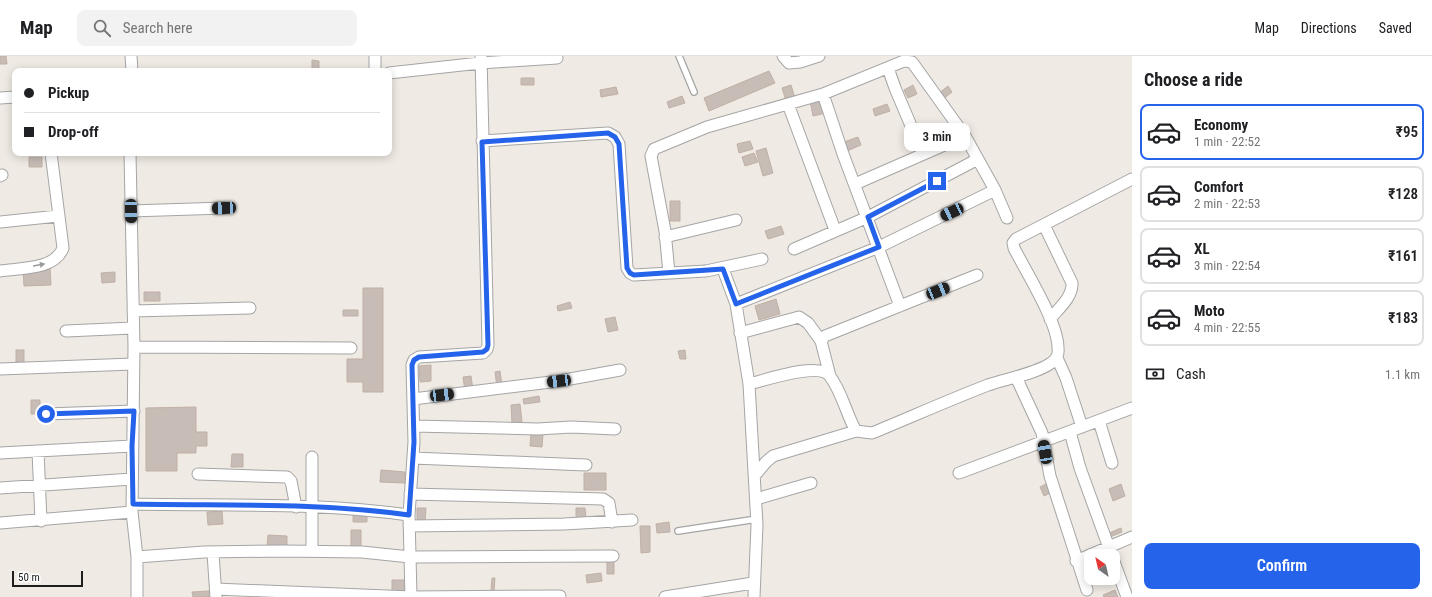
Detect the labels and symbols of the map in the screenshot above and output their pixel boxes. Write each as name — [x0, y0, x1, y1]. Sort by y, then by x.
callout: 3 min — [904, 123, 970, 151]
route end — [928, 172, 946, 190]
car — [125, 199, 137, 223]
car — [939, 201, 965, 223]
car — [212, 202, 236, 214]
one-way arrow — [32, 262, 45, 268]
car — [925, 281, 951, 301]
car — [546, 374, 572, 388]
car — [429, 388, 455, 402]
route start — [37, 405, 55, 423]
car — [1037, 439, 1053, 465]
north arrow — [1084, 549, 1120, 585]
scale bar — [12, 569, 83, 588]

